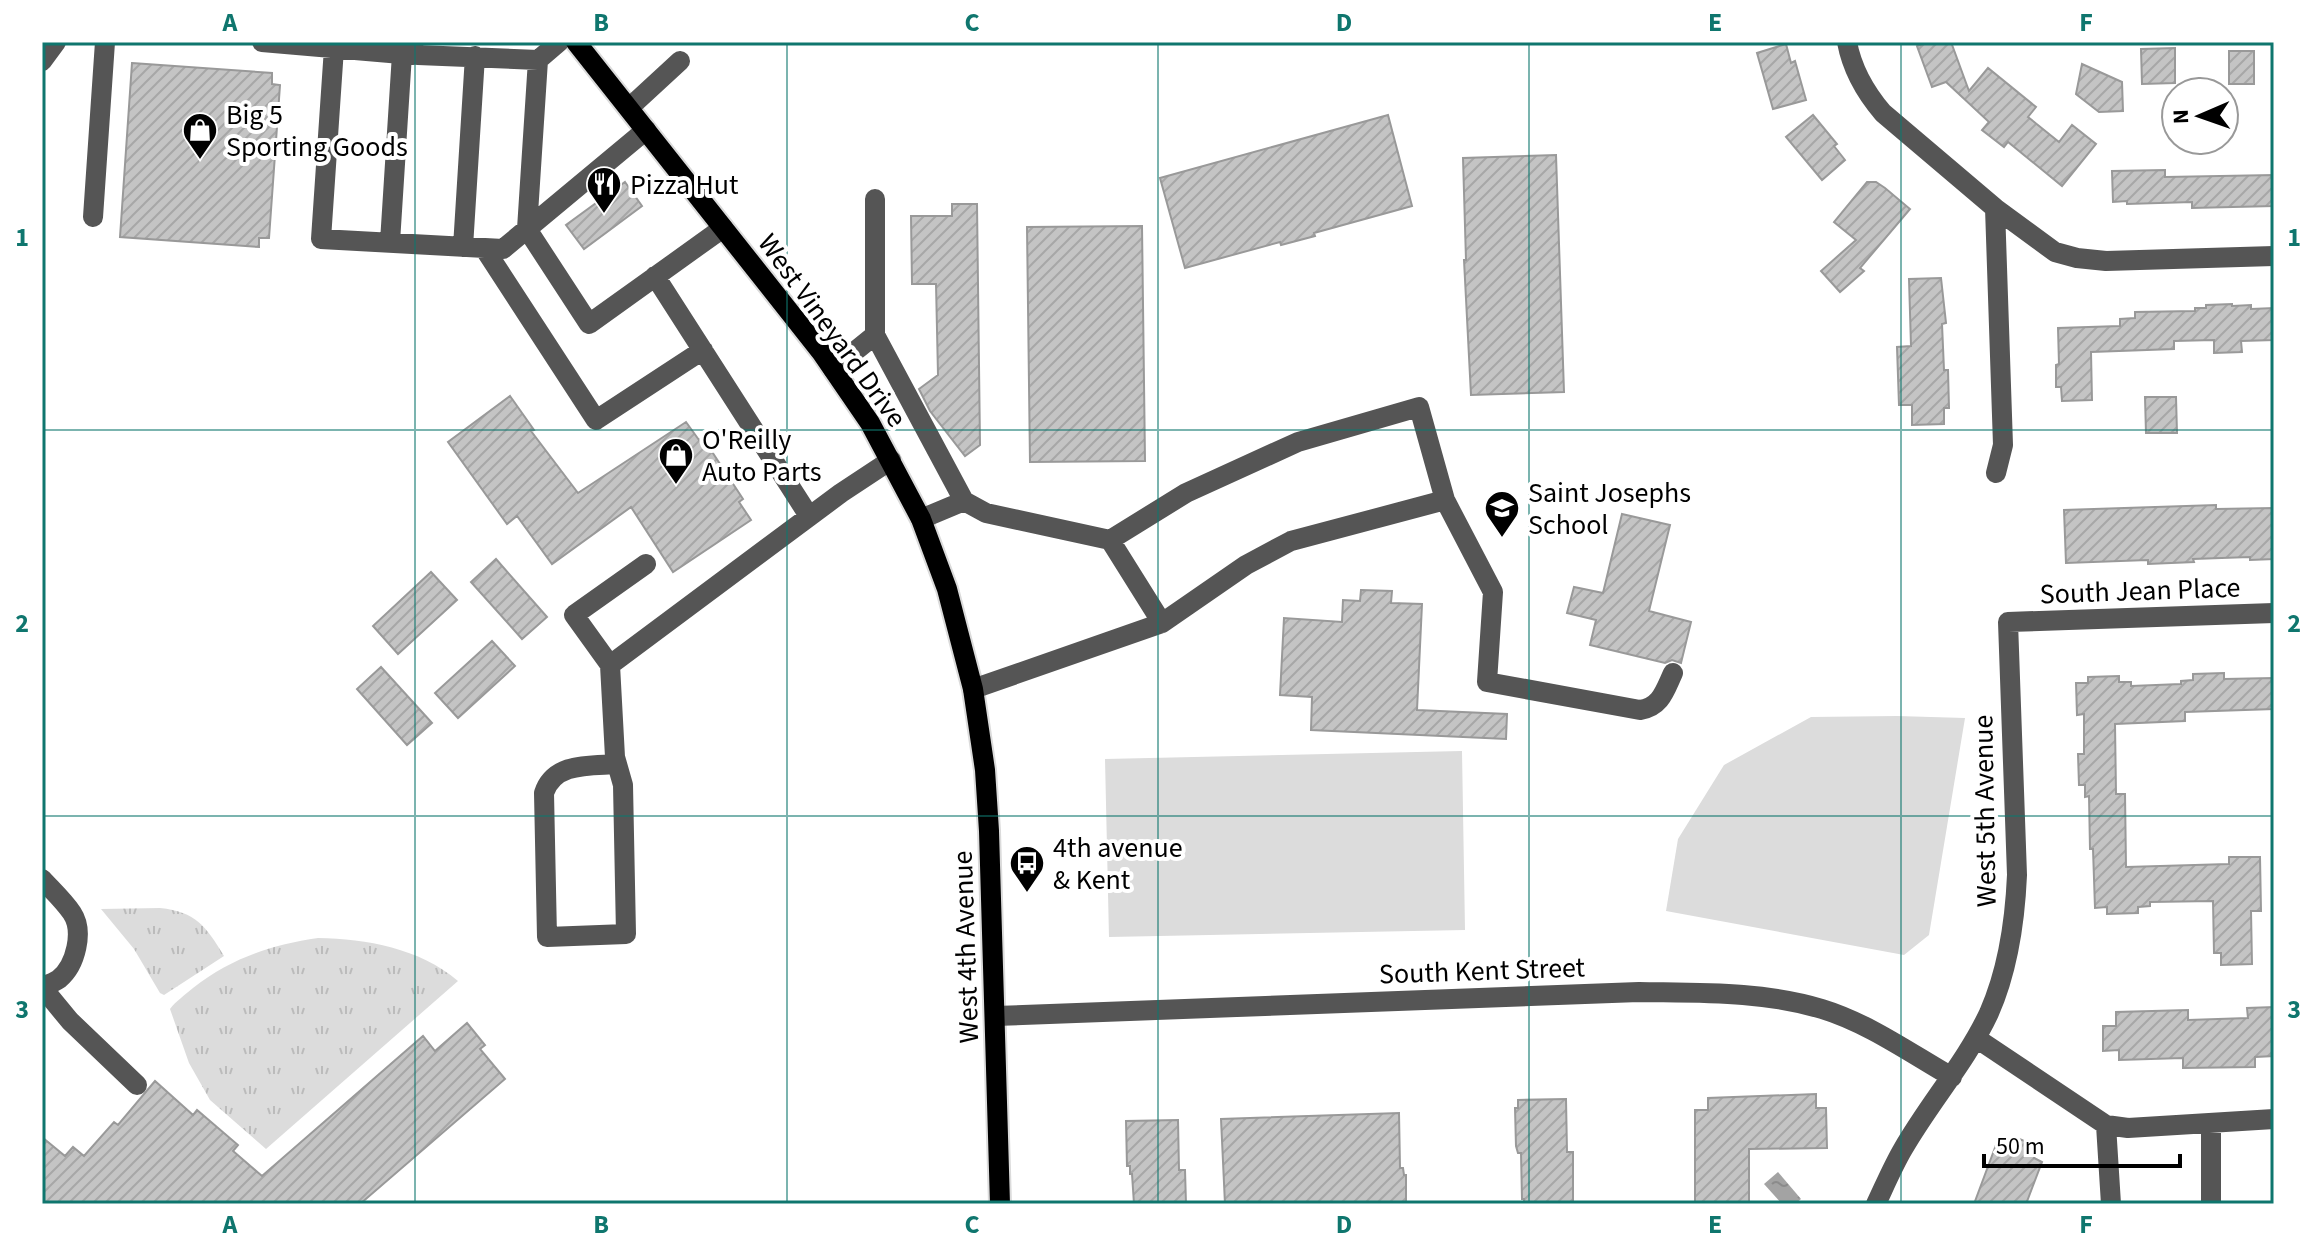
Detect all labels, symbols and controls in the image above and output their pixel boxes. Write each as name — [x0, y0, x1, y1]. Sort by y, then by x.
text: A — [222, 4, 239, 41]
text: B — [593, 4, 609, 41]
text: C — [964, 4, 980, 41]
text: D — [1336, 4, 1352, 41]
text: E — [1708, 4, 1722, 41]
text: F — [2079, 4, 2093, 41]
north arrow — [2160, 76, 2240, 156]
place label: Big 5 Sporting Goods — [226, 95, 408, 167]
text: N — [2165, 109, 2197, 125]
shop icon: Big 5 Sporting Goods — [181, 111, 219, 161]
restaurant icon: Pizza Hut — [585, 165, 623, 215]
place label: Pizza Hut — [630, 165, 739, 205]
text: 1 — [15, 219, 29, 256]
text: 1 — [2287, 219, 2301, 256]
street label: West Vineyard Drive — [748, 226, 916, 436]
place label: O'Reilly Auto Parts — [702, 420, 822, 492]
shop icon: O'Reilly Auto Parts — [657, 436, 695, 486]
place label: Saint Josephs School — [1528, 473, 1691, 545]
school or university icon: Saint Josephs School — [1483, 489, 1521, 539]
street label: South Jean Place — [2039, 568, 2241, 614]
text: 2 — [15, 605, 29, 642]
text: 2 — [2287, 605, 2301, 642]
street label: West 5th Avenue — [1963, 714, 2007, 908]
place label: 4th avenue & Kent — [1053, 828, 1183, 900]
bus stop icon: 4th avenue & Kent — [1008, 844, 1046, 894]
street label: West 4th Avenue — [943, 850, 989, 1044]
street label: South Kent Street — [1378, 947, 1586, 995]
text: 3 — [15, 991, 29, 1028]
text: 3 — [2287, 991, 2301, 1028]
scale bar — [1984, 1118, 2180, 1168]
text: 50 m — [1996, 1129, 2045, 1164]
text: A — [222, 1206, 239, 1243]
text: B — [593, 1206, 609, 1243]
text: C — [964, 1206, 980, 1243]
text: D — [1336, 1206, 1352, 1243]
text: E — [1708, 1206, 1722, 1243]
text: F — [2079, 1206, 2093, 1243]

